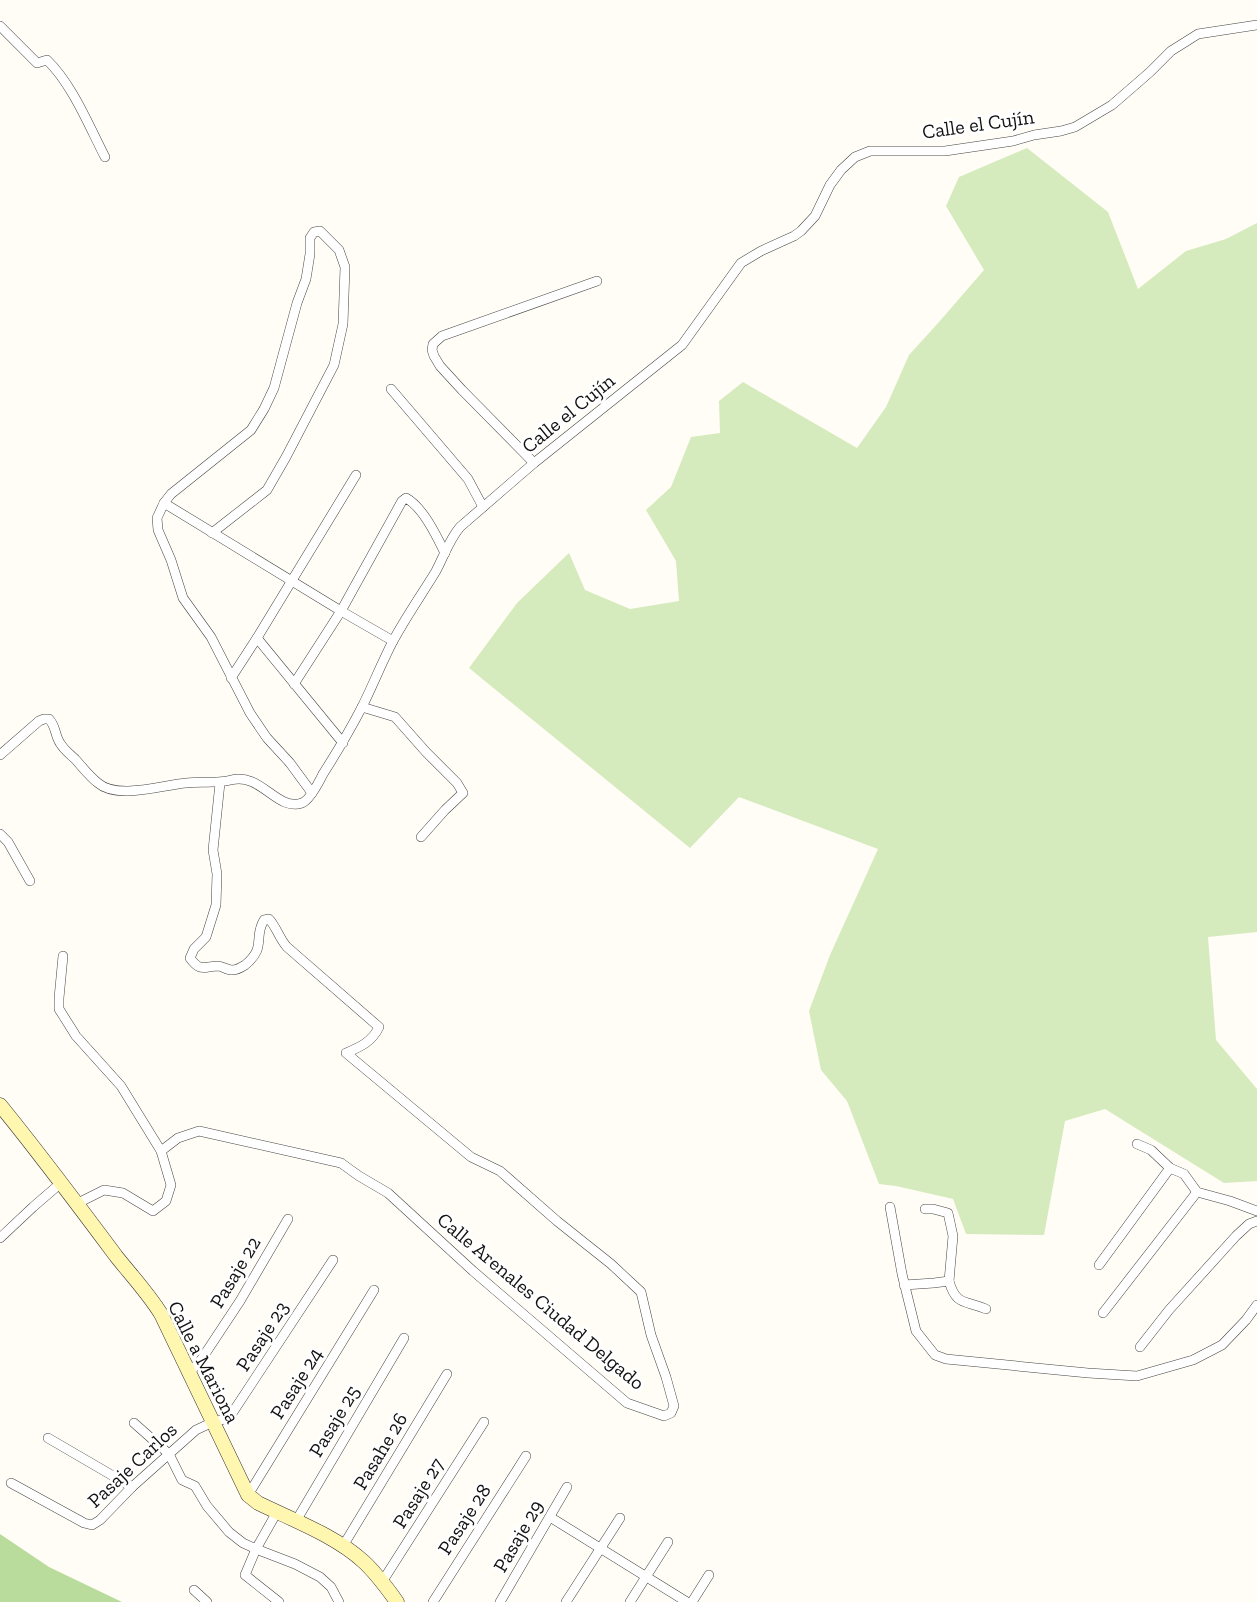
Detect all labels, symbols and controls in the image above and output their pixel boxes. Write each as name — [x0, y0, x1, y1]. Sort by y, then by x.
street label: Calle el Cujín — [921, 104, 1036, 144]
street label: Calle el Cujín — [517, 368, 620, 458]
street label: Calle Arenales Ciudad Delgado — [433, 1207, 649, 1395]
street label: Pasaje 22 — [204, 1232, 266, 1312]
street label: Calle a Mariona — [163, 1297, 245, 1427]
street label: Pasaje 23 — [231, 1297, 293, 1375]
street label: Pasaje 24 — [265, 1343, 327, 1423]
street label: Pasaje 25 — [303, 1381, 365, 1461]
street label: Pasahe 26 — [348, 1408, 412, 1494]
street label: Pasaje Carlos — [82, 1417, 182, 1513]
street label: Pasaje 27 — [387, 1453, 449, 1532]
street label: Pasaje 28 — [432, 1479, 496, 1559]
street label: Pasaje 29 — [488, 1496, 548, 1576]

